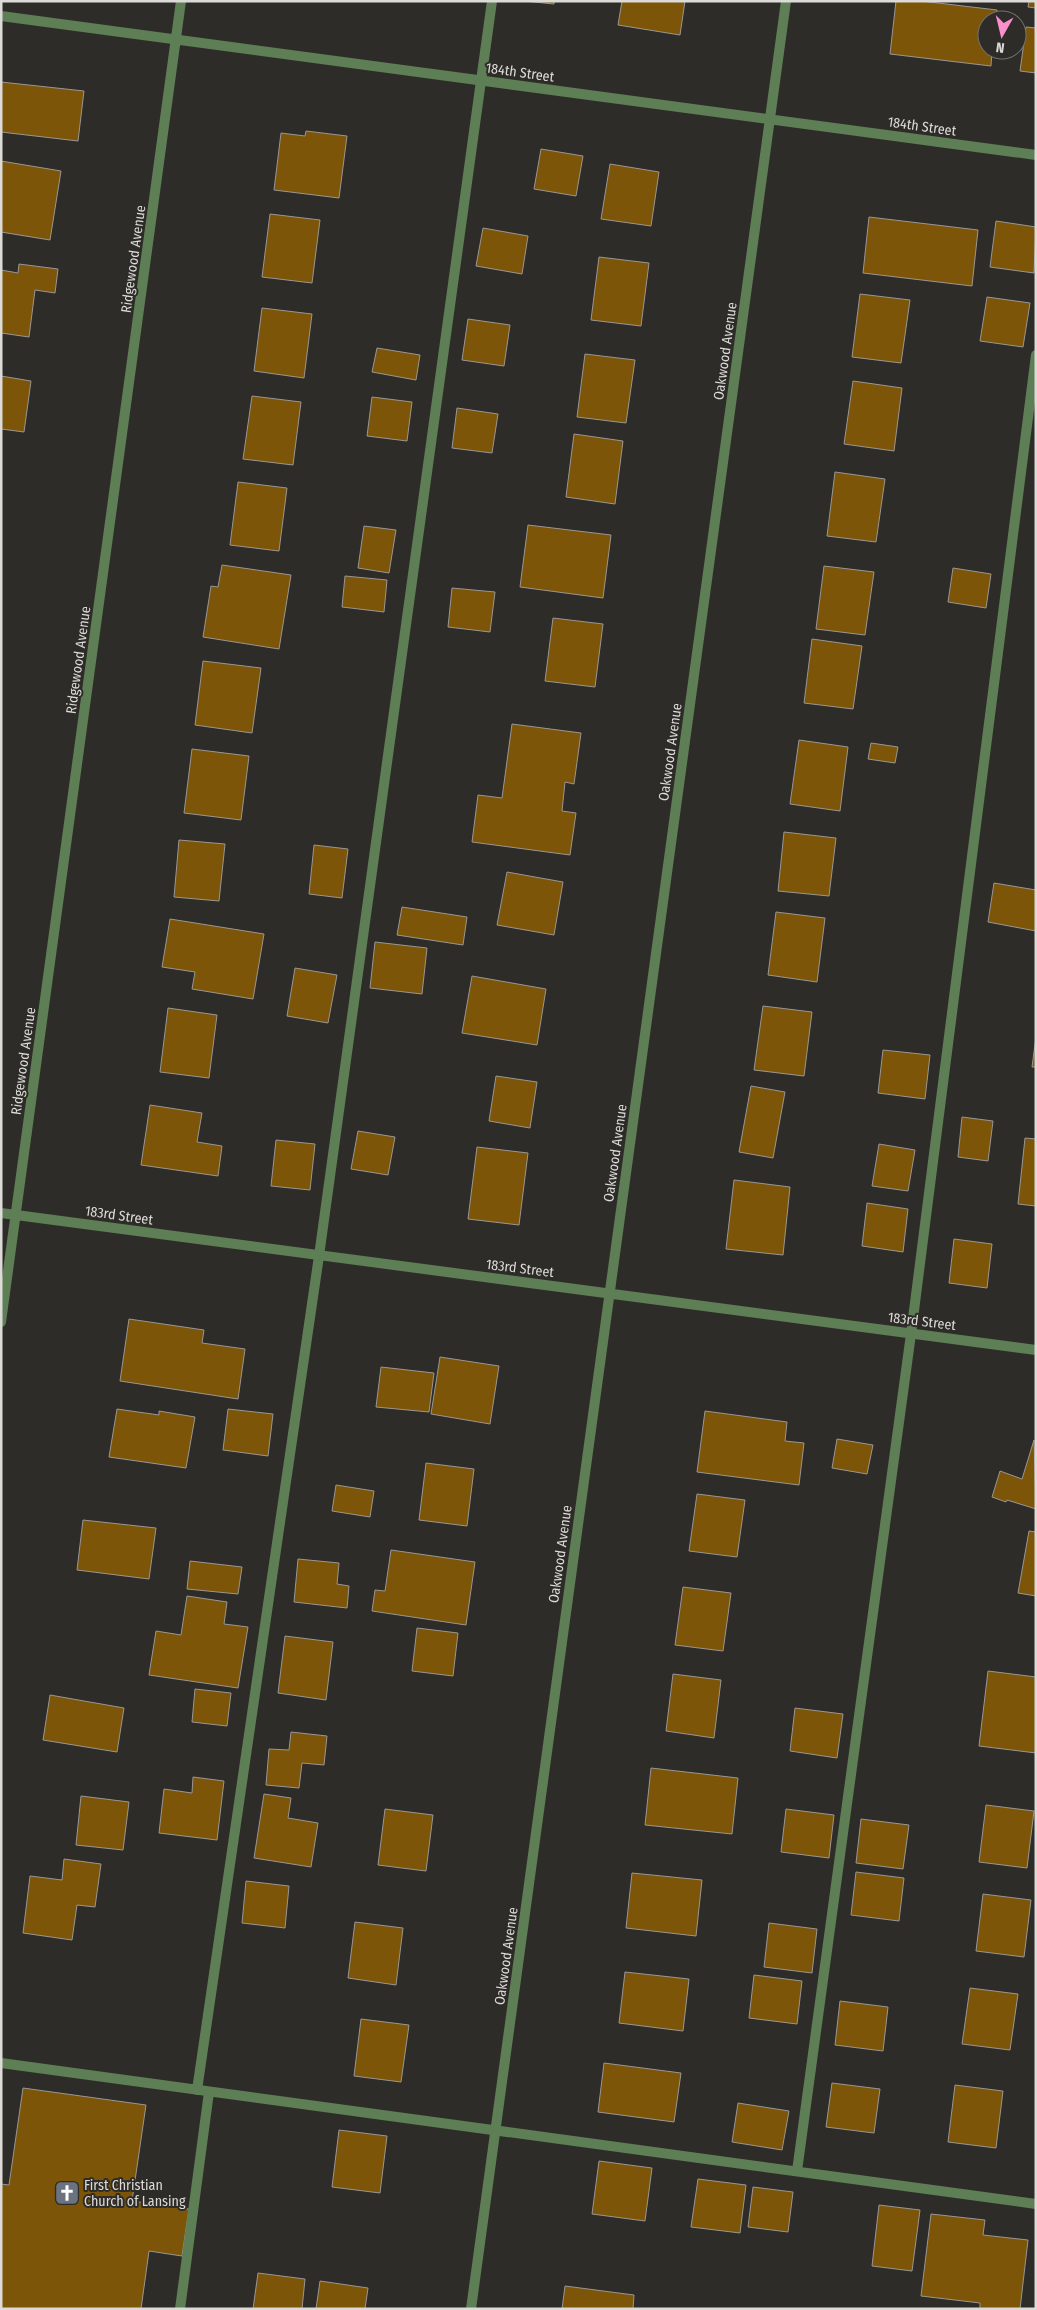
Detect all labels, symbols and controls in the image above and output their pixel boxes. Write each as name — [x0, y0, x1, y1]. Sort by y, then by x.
north arrow — [977, 10, 1027, 60]
text: N — [995, 38, 1006, 56]
street label: 184th Street — [485, 59, 556, 86]
street label: 184th Street — [887, 113, 958, 140]
street label: Ridgewood Avenue — [118, 204, 149, 314]
street label: Oakwood Avenue — [710, 301, 741, 401]
street label: Ridgewood Avenue — [63, 605, 94, 715]
street label: Oakwood Avenue — [655, 702, 686, 802]
street label: Ridgewood Avenue — [8, 1006, 39, 1116]
street label: Oakwood Avenue — [600, 1103, 631, 1203]
street label: 183rd Street — [84, 1202, 154, 1229]
street label: 183rd Street — [485, 1256, 555, 1281]
street label: 183rd Street — [887, 1309, 957, 1334]
street label: Oakwood Avenue — [545, 1504, 576, 1604]
street label: Oakwood Avenue — [491, 1906, 522, 2006]
place label: First Christian Church of Lansing — [84, 2177, 186, 2210]
church icon: First Christian Church of Lansing — [54, 2180, 80, 2206]

